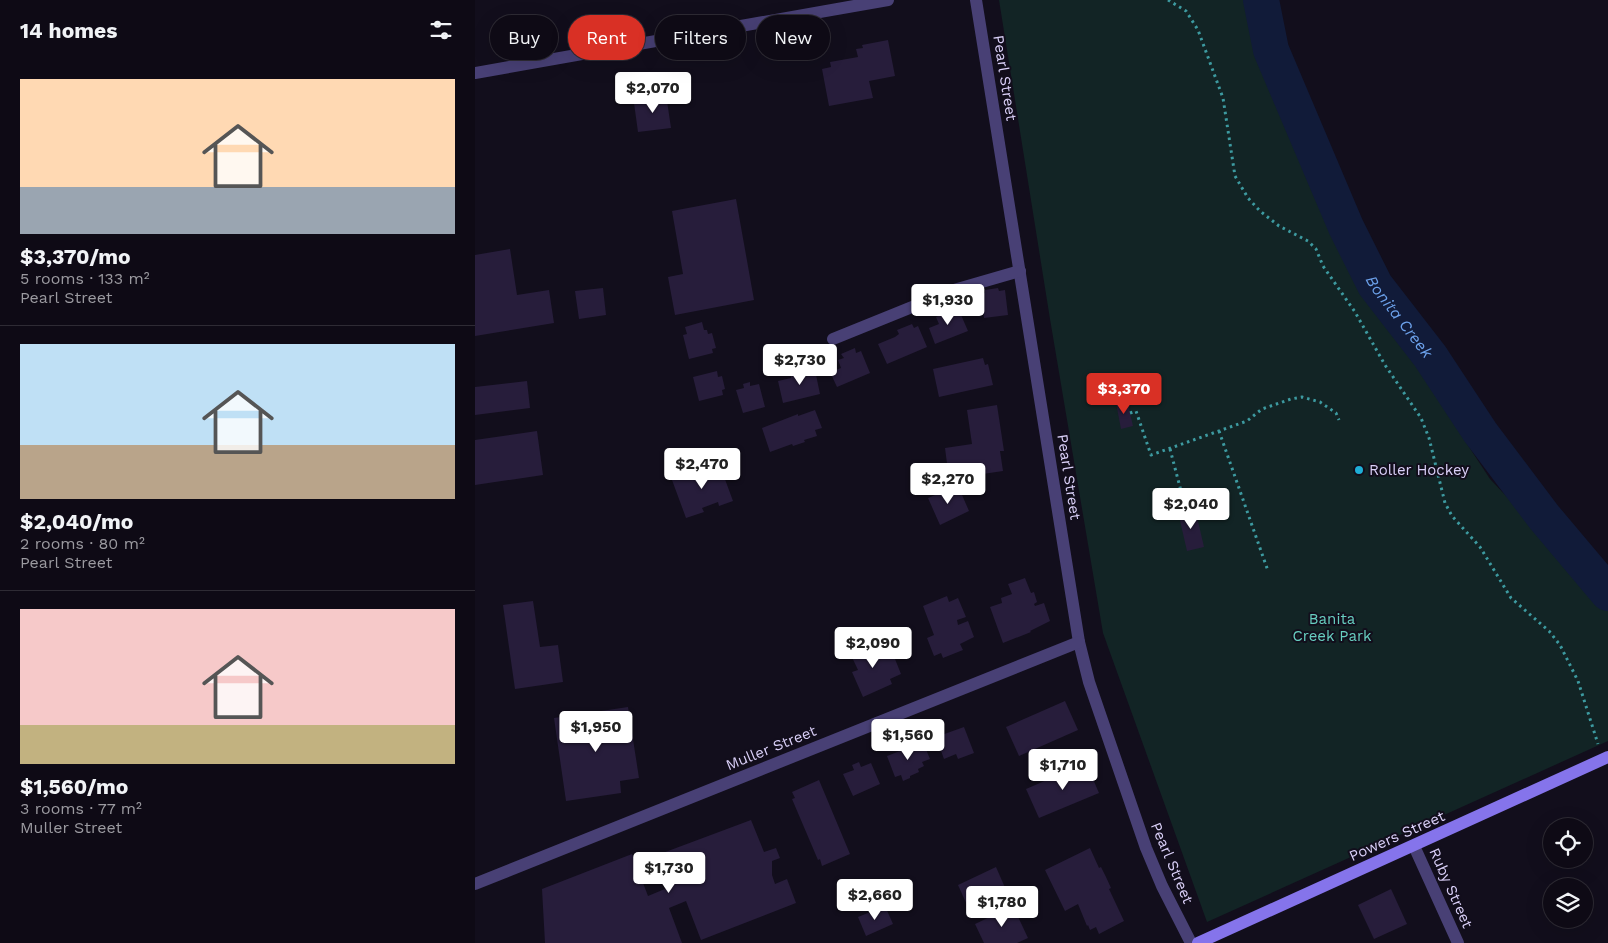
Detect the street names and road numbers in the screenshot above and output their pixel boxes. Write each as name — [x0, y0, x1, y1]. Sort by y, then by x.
street label: Pearl Street — [989, 34, 1021, 123]
street label: Pearl Street — [1053, 433, 1085, 522]
street label: Muller Street — [723, 721, 819, 774]
street label: Powers Street — [1346, 807, 1448, 865]
street label: Pearl Street — [1147, 820, 1197, 907]
street label: Ruby Street — [1425, 845, 1477, 932]

